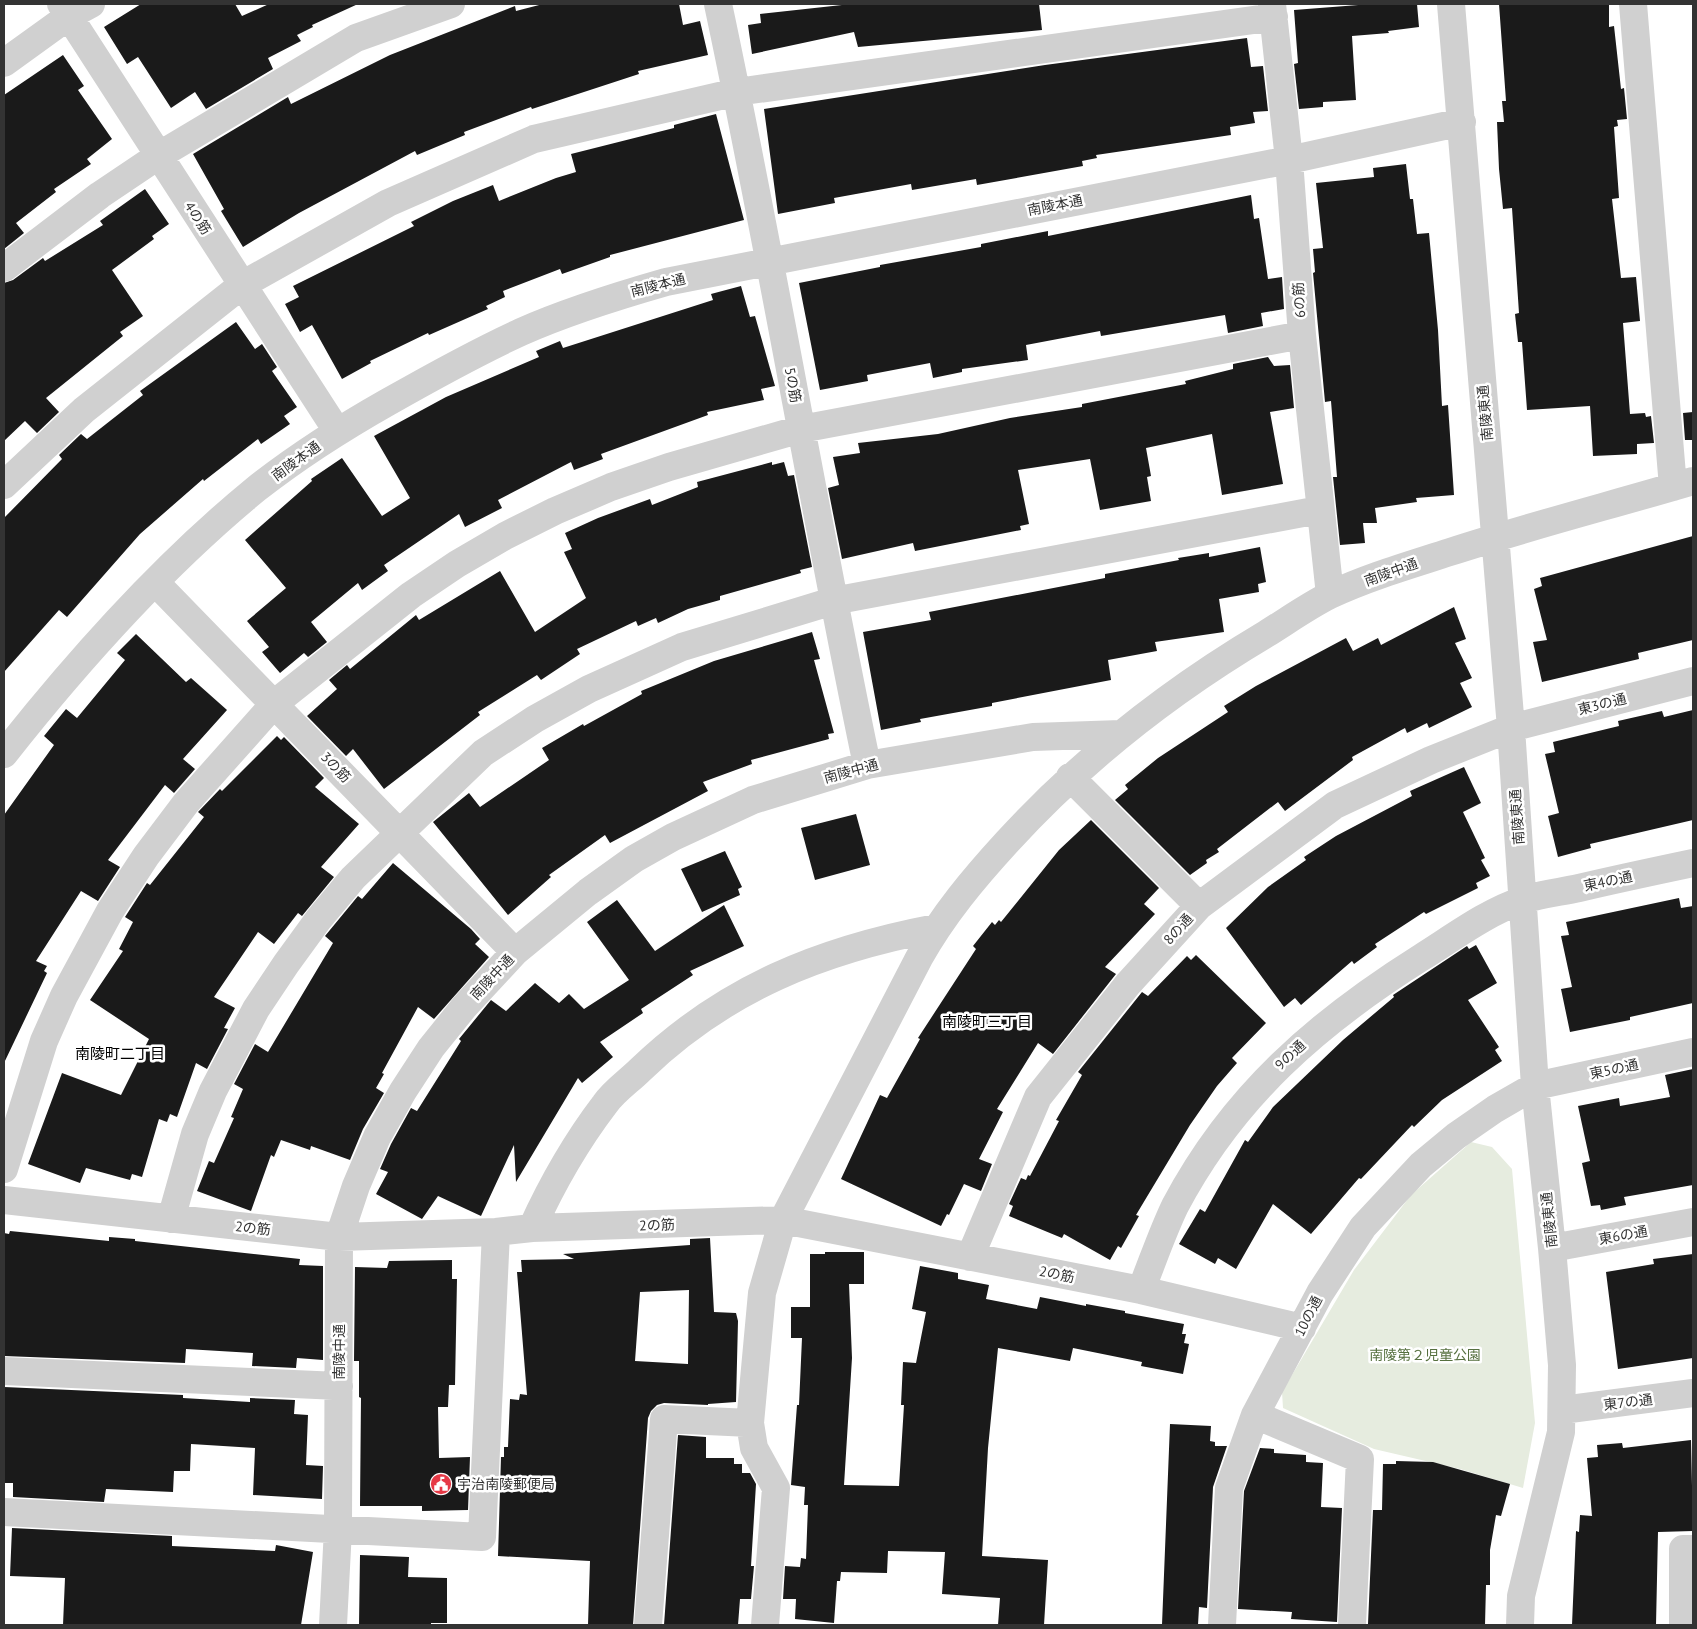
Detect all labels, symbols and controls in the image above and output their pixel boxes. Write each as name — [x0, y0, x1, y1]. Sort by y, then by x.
street label: 南陵本通 — [1026, 191, 1084, 219]
street label: 4の筋 — [181, 198, 215, 238]
street label: 南陵本通 — [629, 269, 687, 301]
street label: 6の筋 — [1289, 282, 1309, 318]
street label: 5の筋 — [781, 366, 805, 404]
street label: 南陵東通 — [1474, 384, 1496, 442]
street label: 南陵本通 — [268, 437, 324, 485]
street label: 南陵中通 — [1362, 554, 1420, 590]
street label: 東3の通 — [1576, 689, 1628, 719]
street label: 3の筋 — [317, 748, 355, 786]
street label: 南陵中通 — [822, 755, 880, 787]
street label: 南陵東通 — [1506, 788, 1528, 846]
street label: 東4の通 — [1582, 867, 1634, 895]
street label: 8の通 — [1159, 910, 1197, 948]
street label: 南陵中通 — [466, 950, 518, 1004]
district label: 南陵町三丁目 — [942, 1012, 1032, 1031]
street label: 9の通 — [1271, 1036, 1309, 1074]
district label: 南陵町二丁目 — [75, 1044, 165, 1063]
street label: 東5の通 — [1588, 1055, 1640, 1083]
street label: 南陵東通 — [1537, 1191, 1561, 1249]
street label: 2の筋 — [639, 1215, 675, 1235]
street label: 2の筋 — [234, 1217, 272, 1239]
street label: 東6の通 — [1597, 1222, 1649, 1248]
street label: 2の筋 — [1038, 1262, 1076, 1286]
street label: 10の通 — [1290, 1293, 1326, 1339]
street label: 南陵中通 — [330, 1324, 348, 1380]
park label: 南陵第２児童公園 — [1369, 1346, 1481, 1364]
street label: 東7の通 — [1602, 1390, 1654, 1414]
public building icon: 宇治南陵郵便局 — [429, 1472, 453, 1496]
place label: 宇治南陵郵便局 — [457, 1475, 555, 1493]

